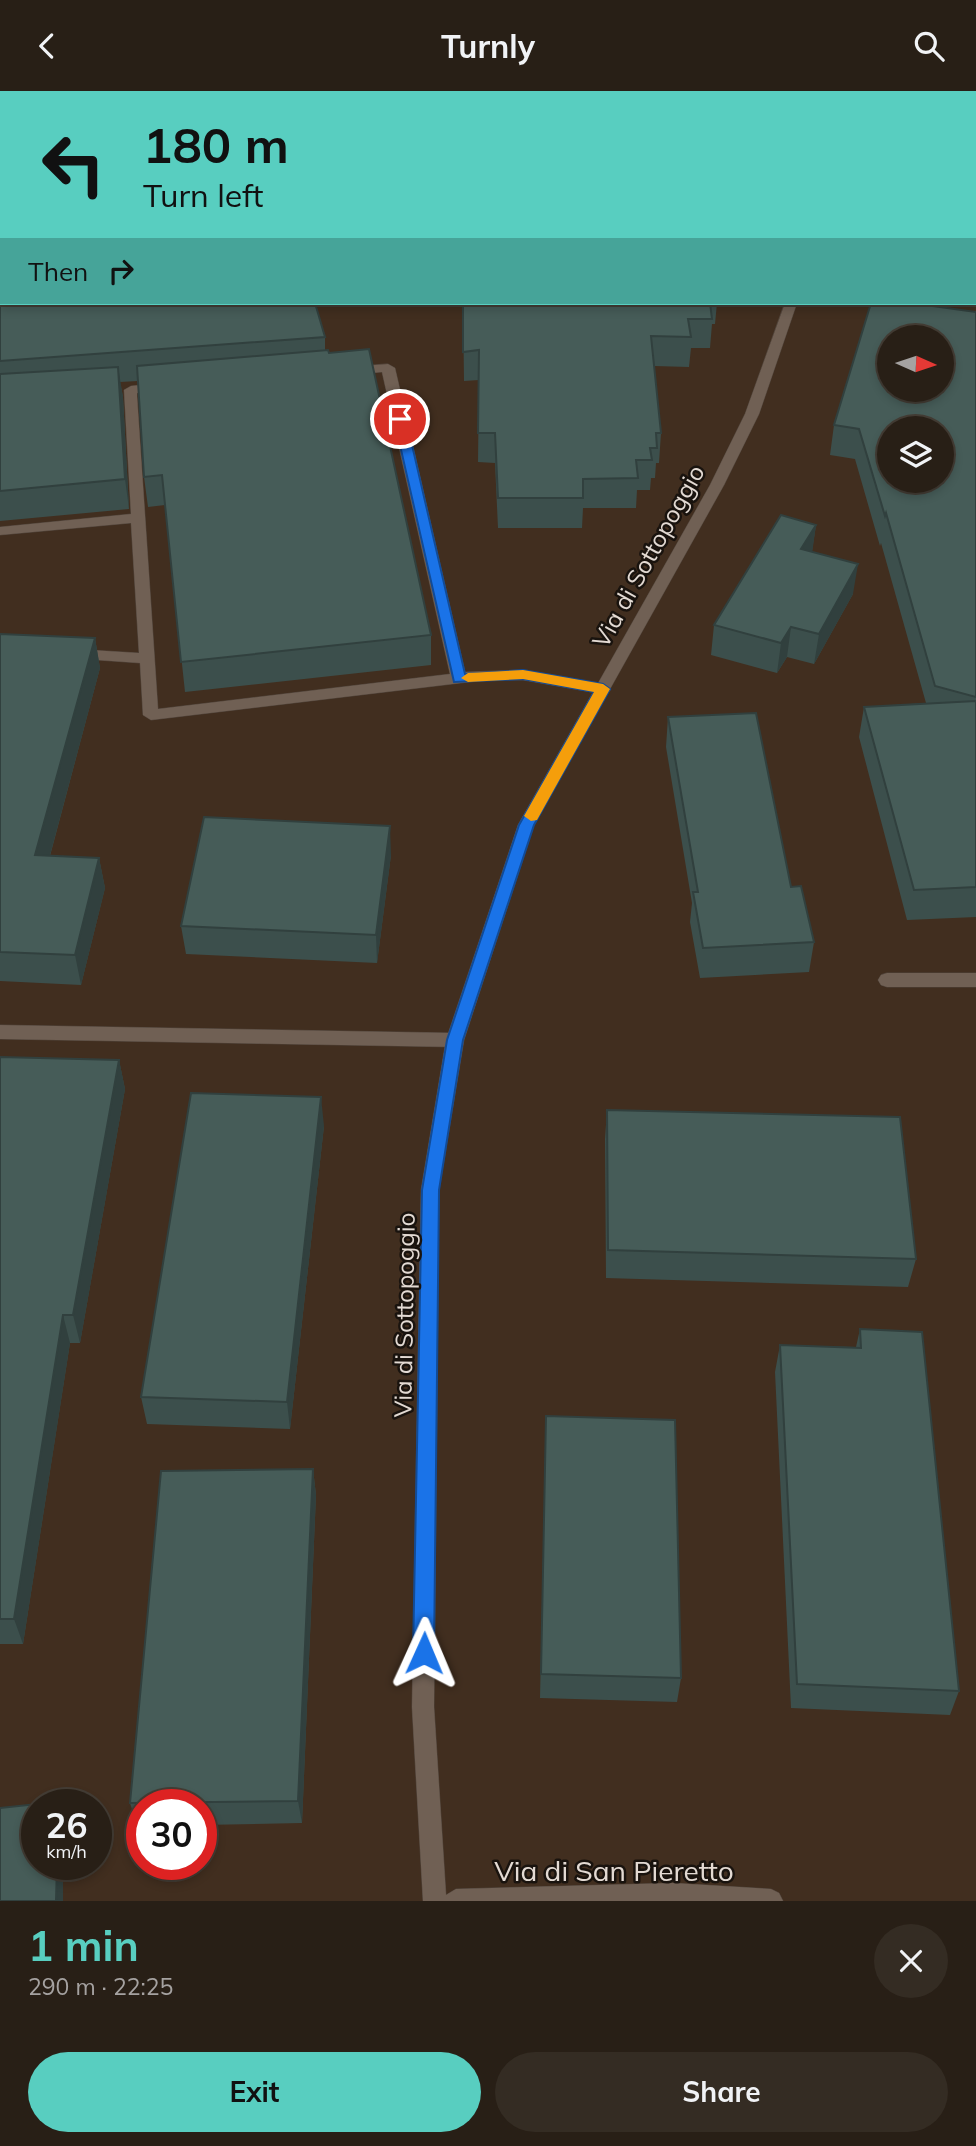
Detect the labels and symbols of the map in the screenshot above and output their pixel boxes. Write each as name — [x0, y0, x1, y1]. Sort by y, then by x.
north arrow — [877, 325, 954, 403]
pin — [370, 389, 430, 449]
street label: Via di Sottopoggio — [585, 459, 711, 653]
street label: Via di Sottopoggio — [387, 1212, 421, 1418]
position arrow — [387, 1616, 461, 1690]
speed limit sign: 30 — [126, 1789, 217, 1880]
street label: Via di San Pieretto — [494, 1853, 734, 1888]

